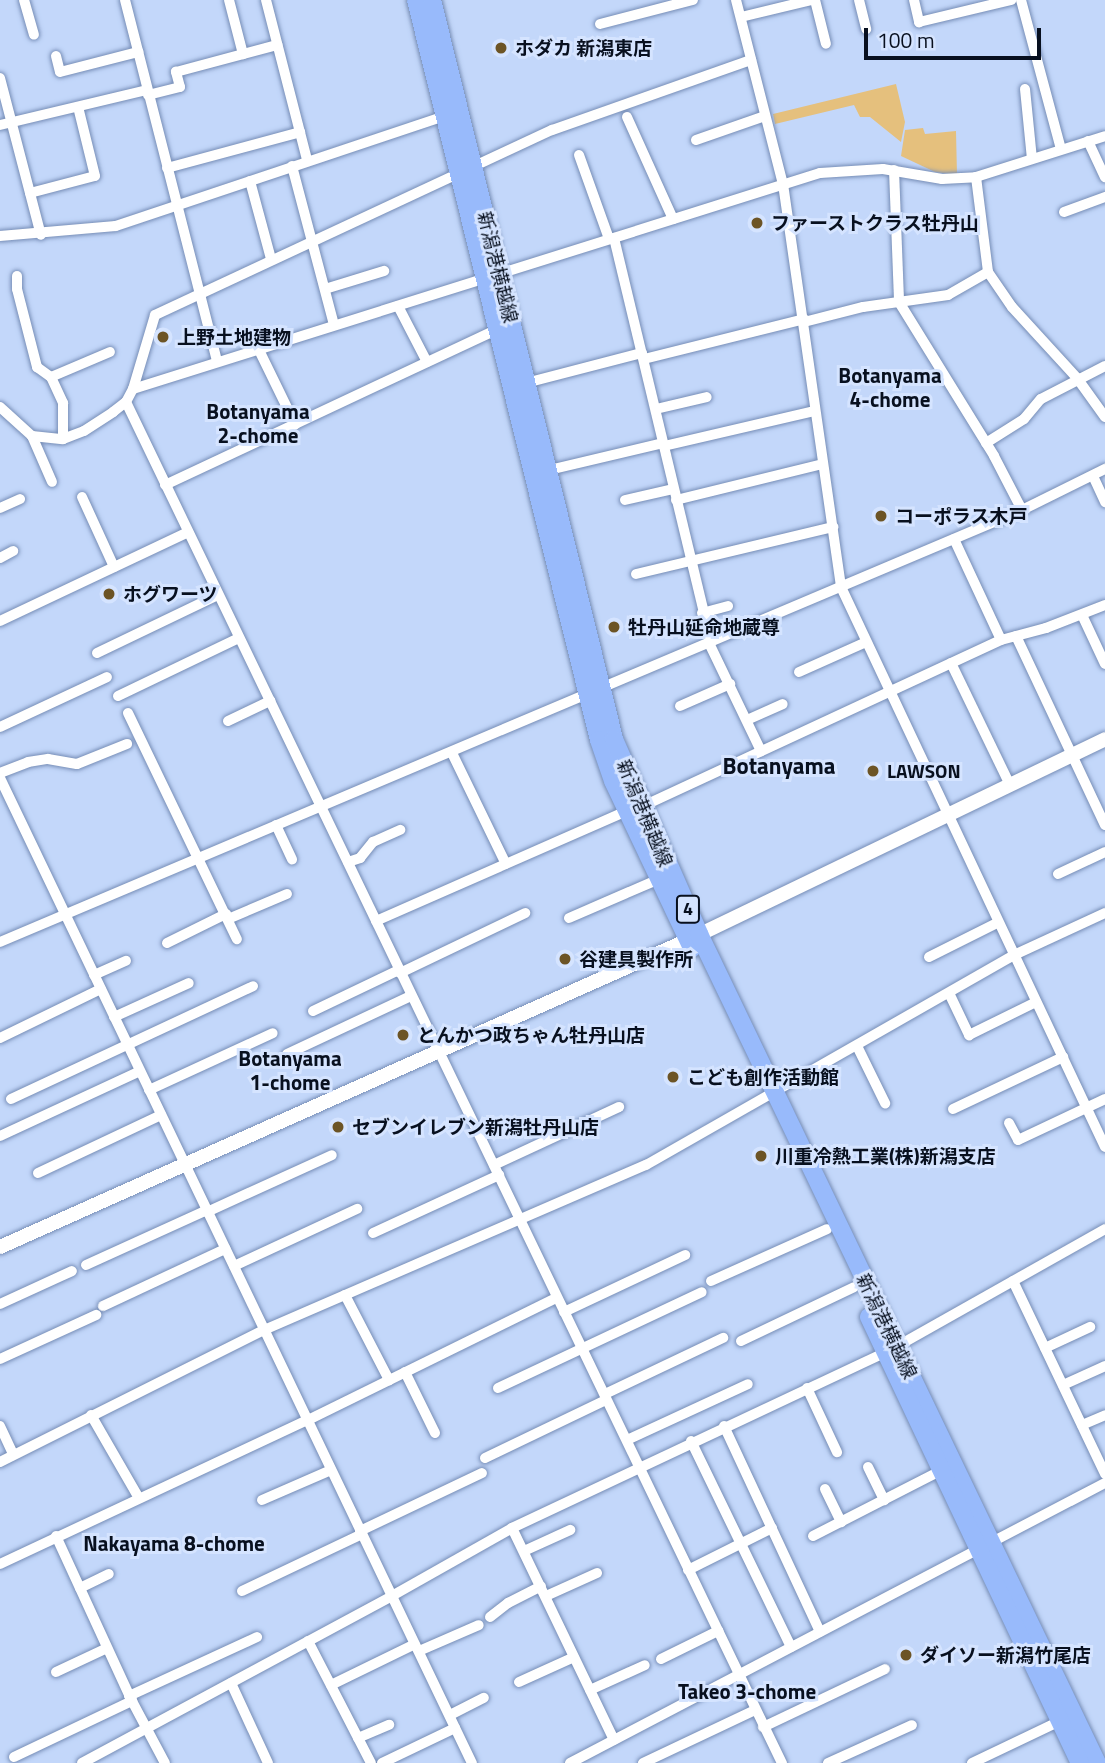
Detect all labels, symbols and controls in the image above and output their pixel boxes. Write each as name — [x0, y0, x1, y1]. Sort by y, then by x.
scale bar — [867, 14, 1044, 58]
text: 100 m — [877, 24, 934, 56]
place label: ホダカ 新潟東店 — [515, 37, 652, 59]
marker: ホダカ 新潟東店 — [493, 40, 509, 56]
street label: 新潟港横越線 — [473, 209, 523, 325]
place label: ファーストクラス牡丹山 — [771, 212, 980, 234]
marker: ファーストクラス牡丹山 — [749, 215, 765, 231]
place label: 上野土地建物 — [177, 326, 291, 348]
marker: 上野土地建物 — [155, 329, 171, 345]
district label: Botanyama 4-chome — [838, 362, 942, 412]
district label: Botanyama 2-chome — [206, 398, 310, 448]
place label: コーポラス木戸 — [895, 505, 1028, 527]
marker: コーポラス木戸 — [873, 508, 889, 524]
place label: ホグワーツ — [123, 583, 218, 605]
marker: ホグワーツ — [101, 586, 117, 602]
place label: 牡丹山延命地蔵尊 — [628, 616, 780, 638]
marker: 牡丹山延命地蔵尊 — [606, 619, 622, 635]
district label: Botanyama — [722, 752, 836, 780]
street label: 新潟港横越線 — [612, 756, 678, 870]
place label: LAWSON — [887, 760, 961, 782]
marker: LAWSON — [865, 763, 881, 779]
road number: 4 — [676, 894, 700, 924]
place label: 谷建具製作所 — [579, 948, 693, 970]
marker: 谷建具製作所 — [557, 951, 573, 967]
place label: とんかつ政ちゃん牡丹山店 — [417, 1024, 645, 1046]
marker: とんかつ政ちゃん牡丹山店 — [395, 1027, 411, 1043]
district label: Botanyama 1-chome — [238, 1045, 342, 1095]
place label: こども創作活動館 — [687, 1066, 839, 1088]
marker: こども創作活動館 — [665, 1069, 681, 1085]
place label: セブンイレブン新潟牡丹山店 — [352, 1116, 599, 1138]
marker: セブンイレブン新潟牡丹山店 — [330, 1119, 346, 1135]
place label: 川重冷熱工業(株)新潟支店 — [775, 1145, 996, 1167]
marker: 川重冷熱工業(株)新潟支店 — [753, 1148, 769, 1164]
street label: 新潟港横越線 — [852, 1270, 922, 1382]
district label: Nakayama 8-chome — [83, 1530, 265, 1556]
place label: ダイソー新潟竹尾店 — [920, 1644, 1091, 1666]
marker: ダイソー新潟竹尾店 — [898, 1647, 914, 1663]
district label: Takeo 3-chome — [678, 1678, 816, 1704]

